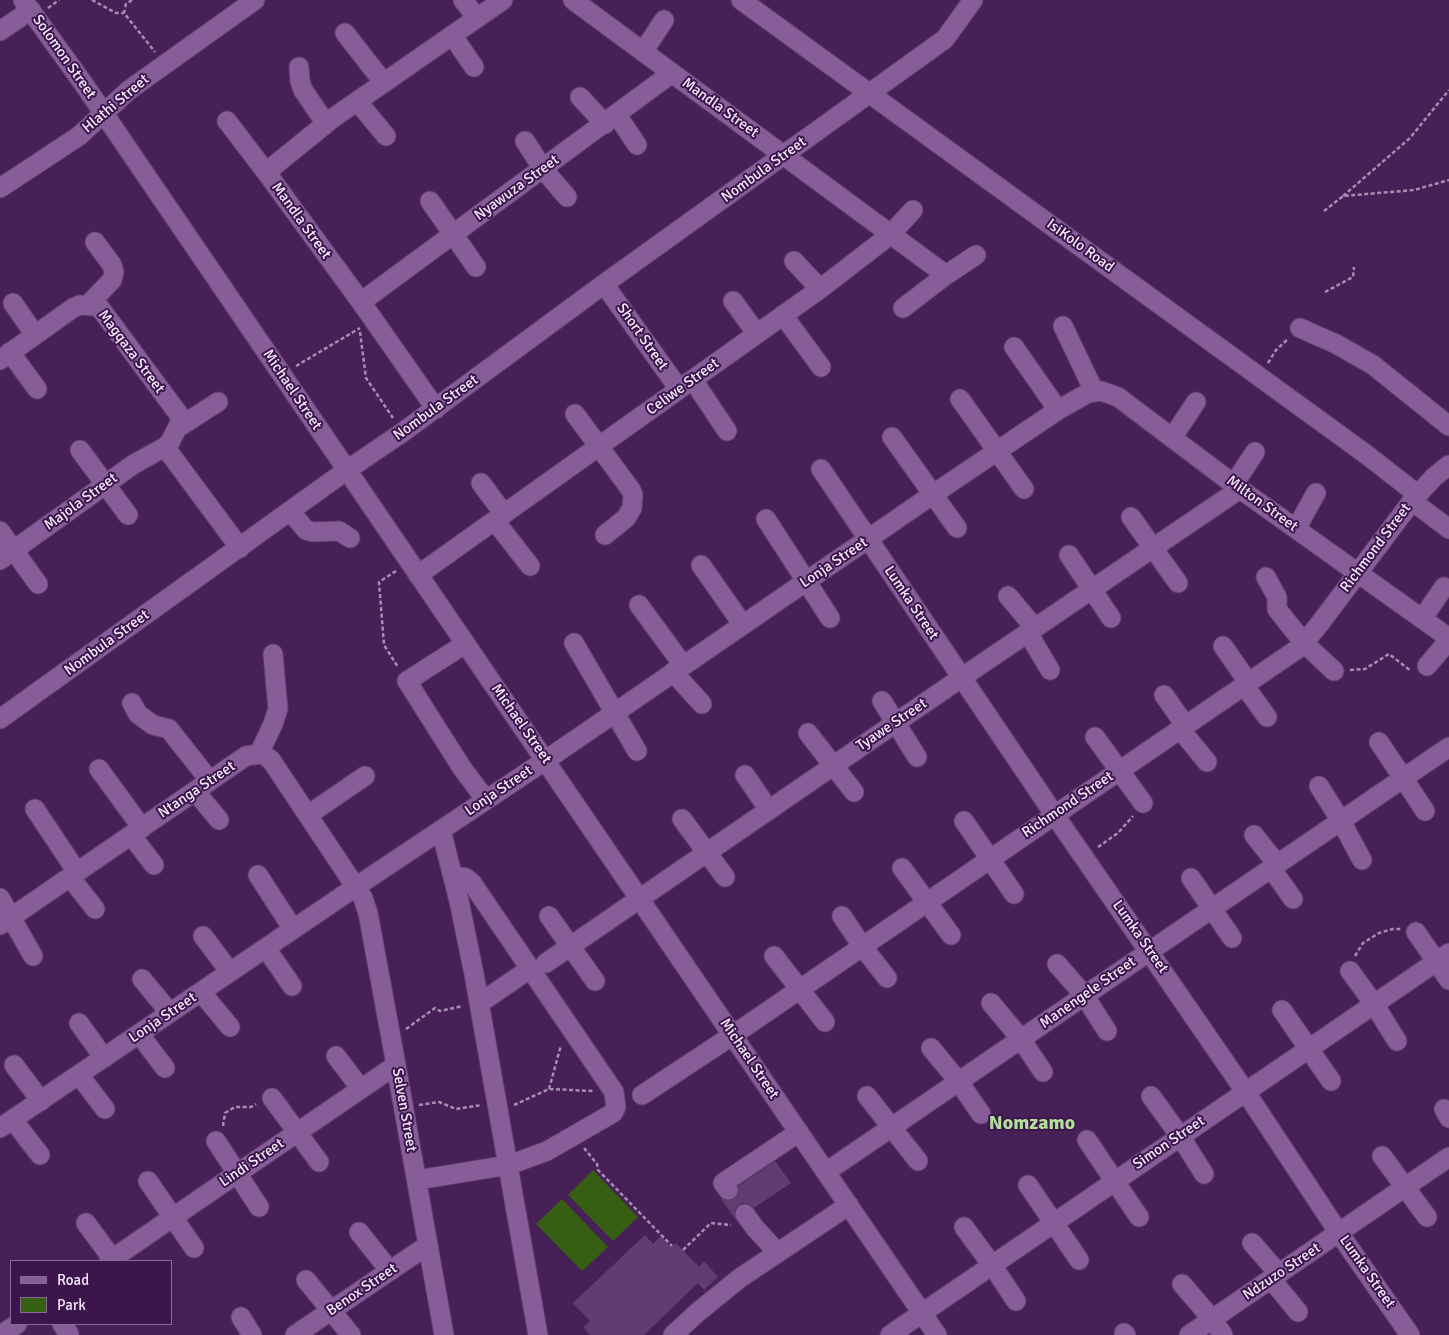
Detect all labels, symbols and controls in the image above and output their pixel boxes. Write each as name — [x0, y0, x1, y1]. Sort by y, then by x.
street label: Solomon Street — [28, 11, 100, 103]
street label: Hlathi Street — [79, 71, 153, 137]
street label: Mandla Street — [678, 74, 762, 142]
street label: Nombula Street — [718, 133, 810, 207]
street label: Nyawuza Street — [471, 151, 563, 225]
street label: Mandla Street — [267, 179, 335, 263]
street label: IsiKolo Road — [1043, 215, 1117, 277]
street label: Short Street — [612, 300, 672, 374]
street label: Magqaza Street — [94, 307, 168, 397]
street label: Michael Street — [258, 346, 326, 434]
street label: Celiwe Street — [643, 355, 723, 419]
street label: Nombula Street — [390, 371, 482, 445]
street label: Majola Street — [41, 469, 121, 535]
street label: Milton Street — [1223, 472, 1301, 536]
street label: Richmond Street — [1337, 500, 1415, 596]
street label: Lonja Street — [797, 534, 871, 592]
street label: Lumka Street — [880, 563, 942, 643]
street label: Nombula Street — [61, 606, 153, 680]
street label: Michael Street — [487, 681, 555, 767]
street label: Tyawe Street — [853, 695, 931, 755]
street label: Ntanga Street — [155, 758, 239, 822]
street label: Lonja Street — [462, 762, 536, 820]
street label: Richmond Street — [1019, 768, 1117, 842]
street label: Lumka Street — [1108, 897, 1172, 977]
street label: Manengele Street — [1036, 953, 1140, 1033]
street label: Lonja Street — [126, 989, 200, 1047]
street label: Michael Street — [715, 1015, 783, 1103]
street label: Selven Street — [388, 1067, 420, 1153]
district label: Nomzamo — [989, 1112, 1075, 1136]
street label: Simon Street — [1130, 1112, 1208, 1174]
street label: Lindi Street — [216, 1135, 288, 1191]
street label: Lumka Street — [1335, 1232, 1399, 1312]
street label: Ndzuzo Street — [1240, 1239, 1324, 1305]
legend — [10, 1260, 172, 1325]
street label: Benox Street — [323, 1260, 401, 1320]
text: Road — [57, 1271, 89, 1289]
text: Park — [57, 1296, 86, 1314]

